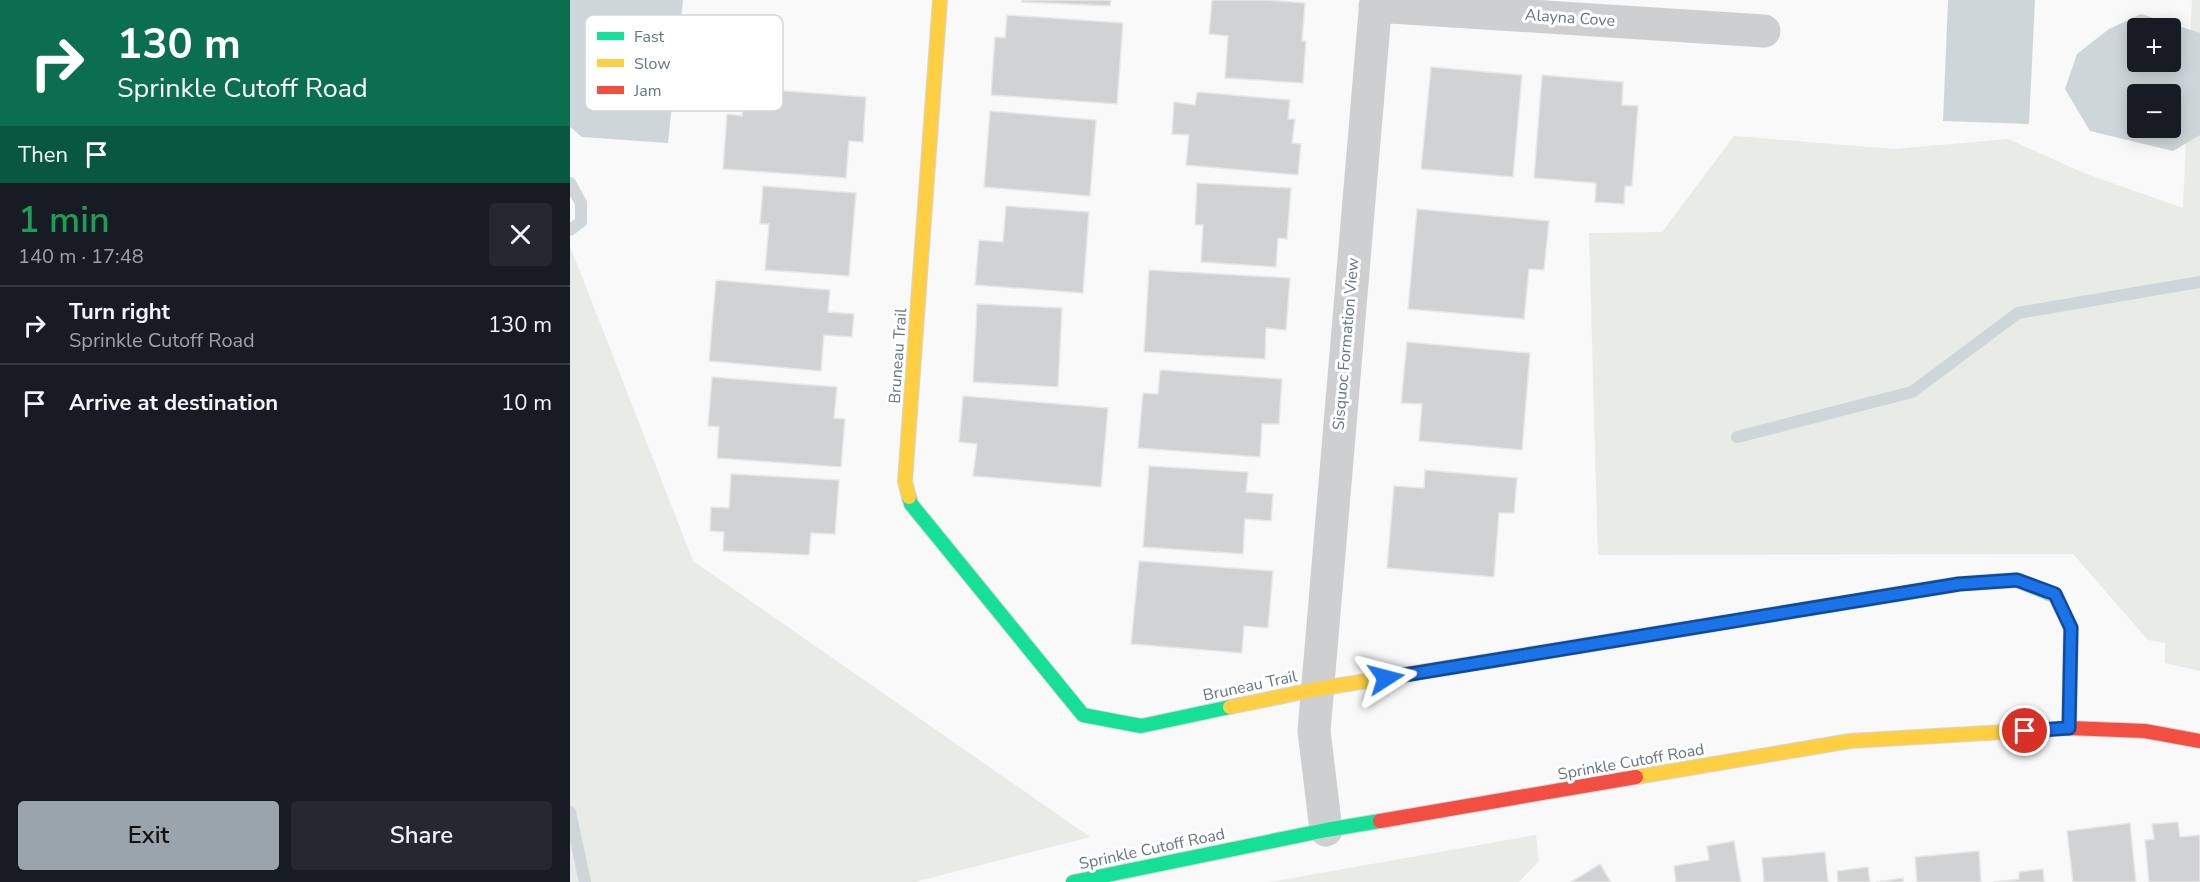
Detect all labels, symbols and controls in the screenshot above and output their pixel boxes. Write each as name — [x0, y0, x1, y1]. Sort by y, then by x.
street label: Alayna Cove — [1524, 4, 1616, 32]
legend — [585, 15, 783, 111]
text: 130 m — [117, 16, 241, 73]
map controls — [2127, 18, 2181, 138]
button: + — [2127, 18, 2181, 72]
icon: right — [18, 24, 96, 102]
text: Fast — [634, 26, 665, 48]
text: Slow — [634, 53, 671, 75]
text: Sprinkle Cutoff Road — [117, 70, 368, 107]
text: Jam — [633, 80, 661, 102]
button: − — [2127, 84, 2181, 138]
icon: arrive — [80, 138, 113, 171]
text: Then — [18, 140, 68, 170]
text: 1 min — [18, 196, 110, 245]
button: close — [489, 203, 552, 266]
text: 140 m · 17:48 — [18, 243, 144, 270]
street label: Sisquoc Formation View — [1327, 256, 1365, 431]
text: Turn right — [69, 297, 170, 327]
street label: Bruneau Trail — [884, 307, 912, 404]
icon: right — [18, 309, 51, 342]
text: 130 m — [488, 310, 552, 340]
text: Sprinkle Cutoff Road — [69, 327, 255, 354]
icon: arrive — [18, 387, 51, 420]
text: Arrive at destination — [69, 388, 278, 418]
text: 10 m — [501, 388, 552, 418]
position arrow — [1354, 646, 1418, 710]
street label: Bruneau Trail — [1201, 665, 1299, 707]
pin — [1999, 705, 2050, 756]
icon: arrive — [2008, 714, 2041, 747]
street label: Sprinkle Cutoff Road — [1556, 738, 1706, 786]
button: Exit — [18, 801, 279, 870]
button: Share — [291, 801, 552, 870]
street label: Sprinkle Cutoff Road — [1077, 823, 1227, 875]

